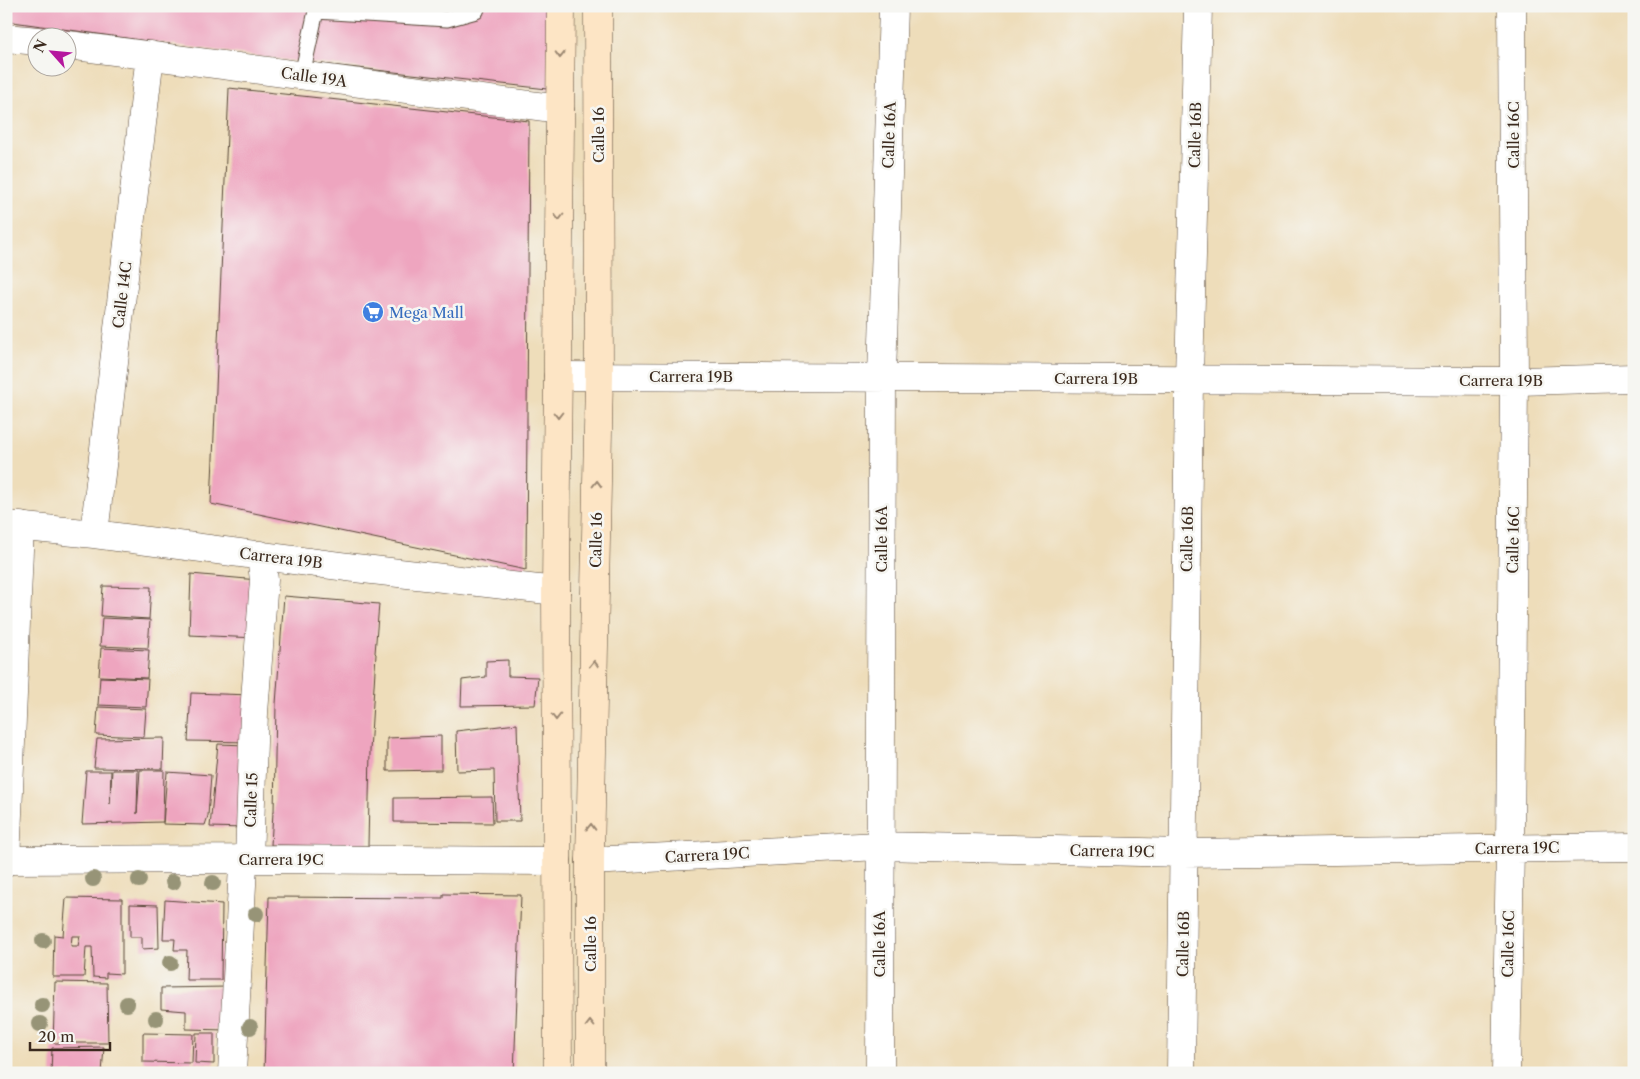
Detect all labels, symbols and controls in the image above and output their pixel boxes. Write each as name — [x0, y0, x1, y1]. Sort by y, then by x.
north arrow — [28, 28, 78, 78]
text: N — [30, 37, 51, 56]
one-way arrow — [555, 52, 565, 59]
street label: Calle 19A — [280, 63, 349, 91]
street label: Calle 16A — [878, 100, 900, 169]
street label: Calle 16C — [1504, 101, 1523, 169]
street label: Calle 16B — [1185, 102, 1205, 168]
street label: Calle 16 — [589, 107, 608, 163]
one-way arrow — [554, 214, 564, 222]
street label: Calle 14C — [108, 260, 136, 330]
supermarket icon: Mega Mall — [361, 300, 385, 324]
place label: Mega Mall — [389, 303, 464, 322]
street label: Carrera 19B — [649, 367, 733, 386]
street label: Carrera 19B — [1054, 369, 1138, 388]
street label: Carrera 19B — [1459, 371, 1543, 390]
one-way arrow — [552, 411, 563, 419]
one-way arrow — [592, 480, 602, 488]
street label: Calle 16A — [872, 505, 891, 573]
street label: Calle 16B — [1177, 506, 1197, 572]
street label: Calle 16C — [1503, 506, 1523, 574]
street label: Calle 16 — [586, 512, 606, 568]
street label: Carrera 19B — [238, 543, 324, 573]
one-way arrow — [588, 660, 599, 668]
one-way arrow — [551, 714, 561, 722]
street label: Calle 15 — [241, 772, 261, 828]
one-way arrow — [586, 822, 596, 830]
street label: Carrera 19C — [1474, 838, 1560, 858]
street label: Carrera 19C — [1069, 841, 1155, 861]
street label: Carrera 19C — [664, 843, 750, 867]
street label: Carrera 19C — [239, 850, 323, 869]
street label: Calle 16A — [870, 910, 889, 978]
street label: Calle 16C — [1498, 910, 1518, 978]
street label: Calle 16B — [1173, 911, 1193, 977]
street label: Calle 16 — [581, 916, 600, 972]
scale bar — [30, 1019, 110, 1051]
one-way arrow — [585, 1020, 595, 1028]
text: 20 m — [38, 1027, 74, 1046]

